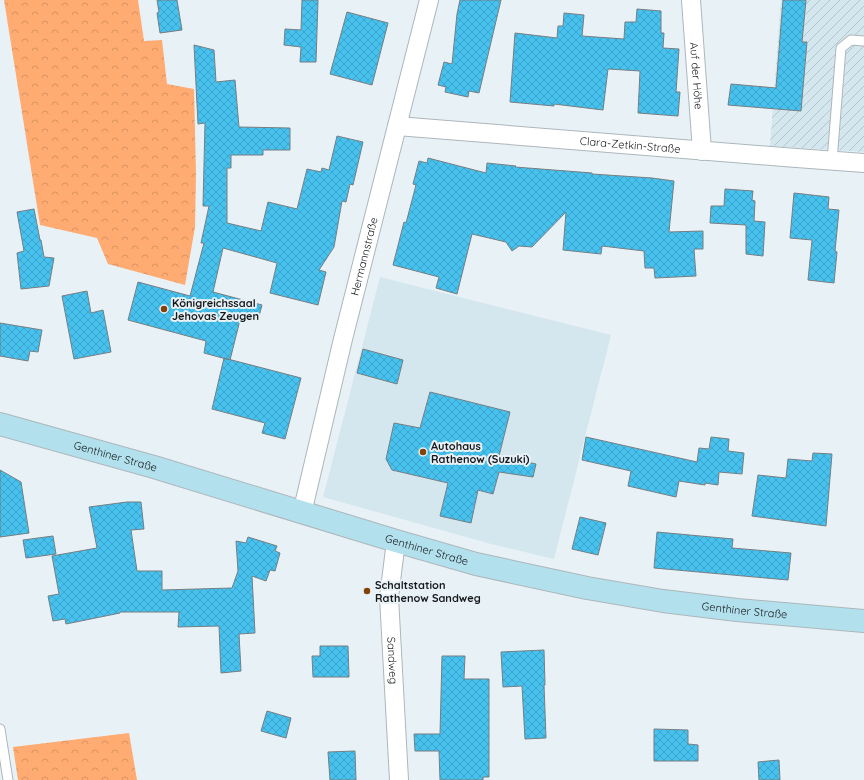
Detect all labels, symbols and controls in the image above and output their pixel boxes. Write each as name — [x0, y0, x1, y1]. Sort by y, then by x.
street label: Auf der Höhe — [687, 42, 706, 110]
street label: Clara-Zetkin-Straße — [579, 134, 681, 156]
street label: Hermannstraße — [347, 216, 381, 297]
place label: Königreichssaal Jehovas Zeugen — [172, 296, 259, 323]
marker: Königreichssaal Jehovas Zeugen — [159, 304, 169, 314]
street label: Genthiner Straße — [72, 438, 159, 475]
place label: Autohaus Rathenow (Suzuki) — [431, 439, 529, 466]
marker: Autohaus Rathenow (Suzuki) — [418, 447, 428, 457]
street label: Genthiner Straße — [383, 531, 470, 568]
place label: Schaltstation Rathenow Sandweg — [375, 578, 481, 605]
marker: Schaltstation Rathenow Sandweg — [362, 586, 372, 596]
street label: Genthiner Straße — [701, 599, 788, 621]
street label: Sandweg — [384, 637, 401, 684]

